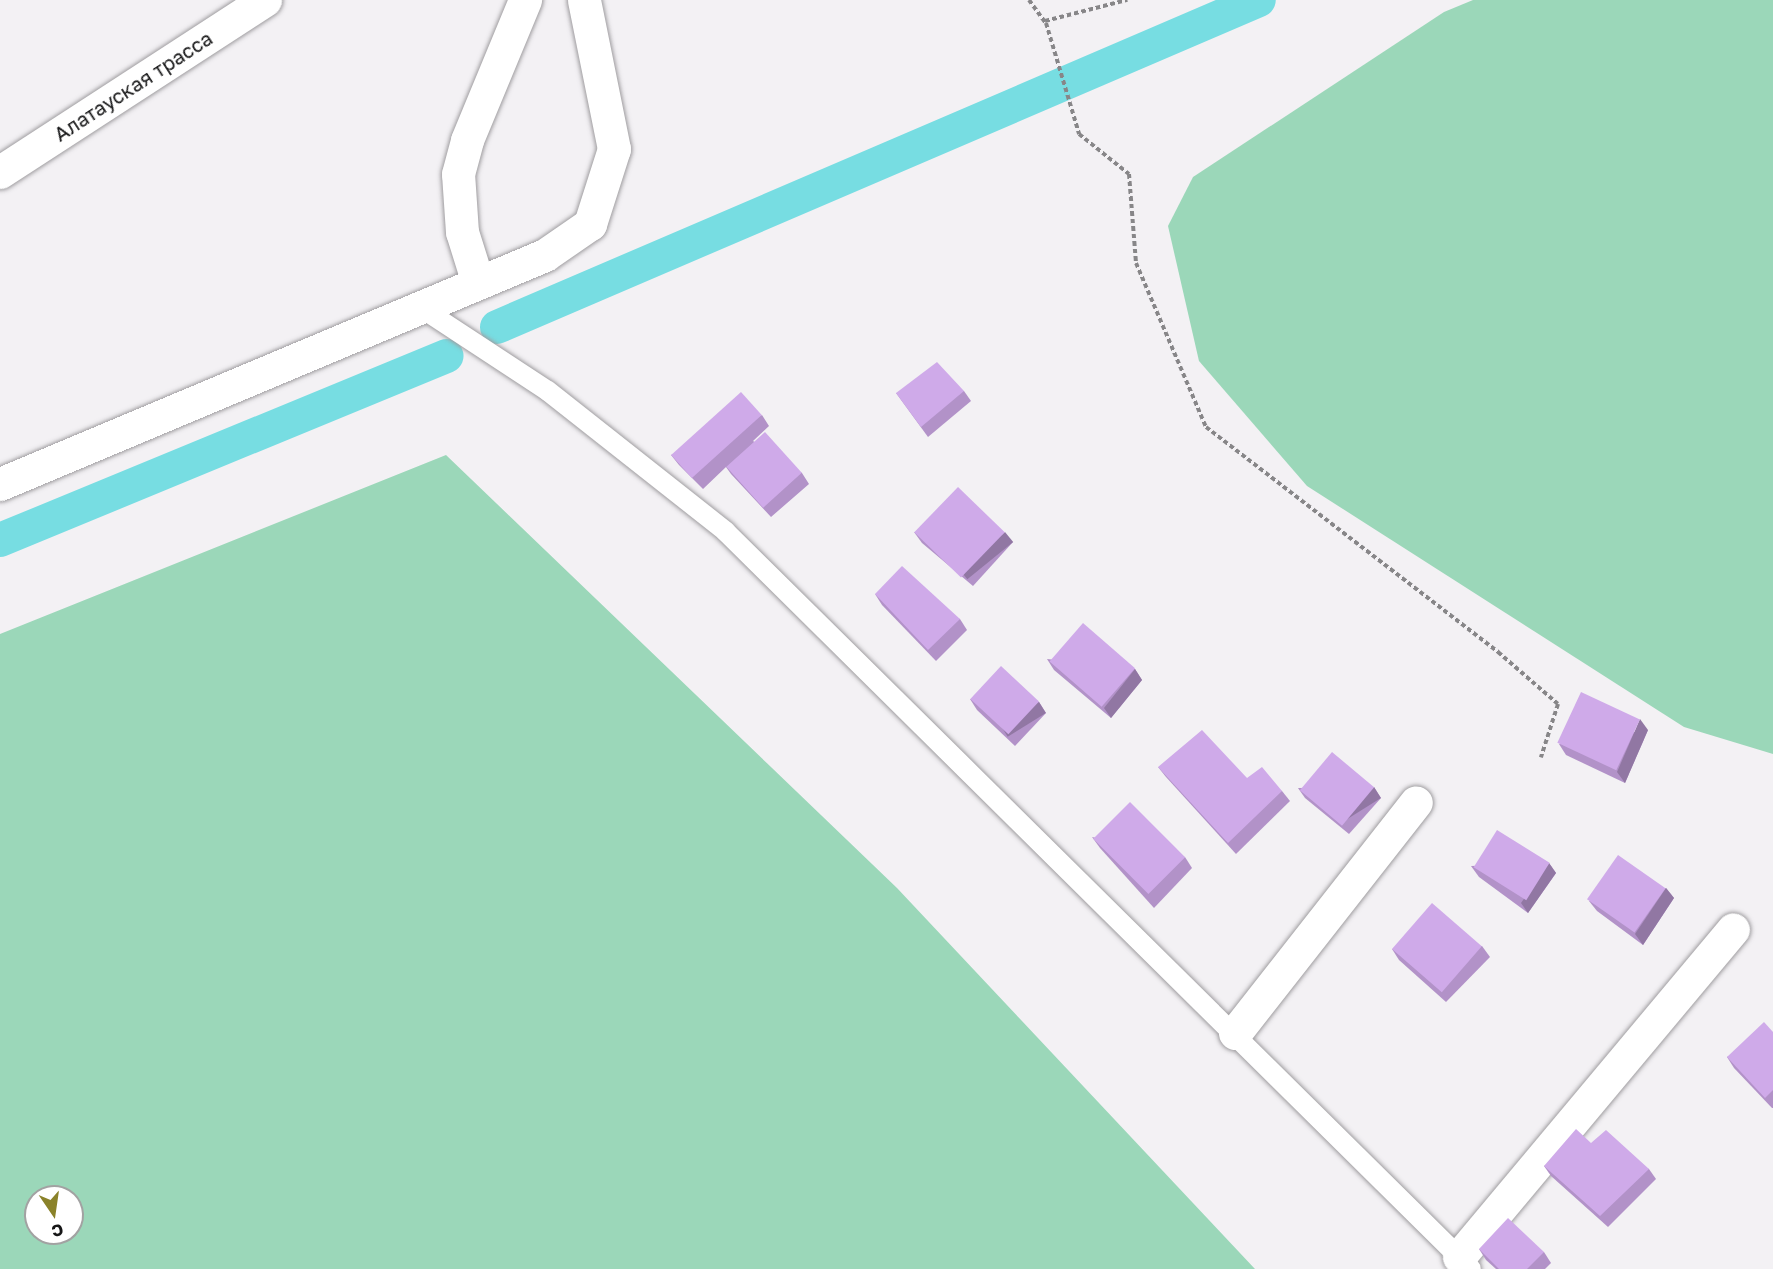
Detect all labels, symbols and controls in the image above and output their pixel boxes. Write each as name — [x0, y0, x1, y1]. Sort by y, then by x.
street label: Алатауская трасса — [49, 26, 217, 146]
north arrow — [24, 1185, 84, 1245]
text: С — [50, 1220, 65, 1242]

